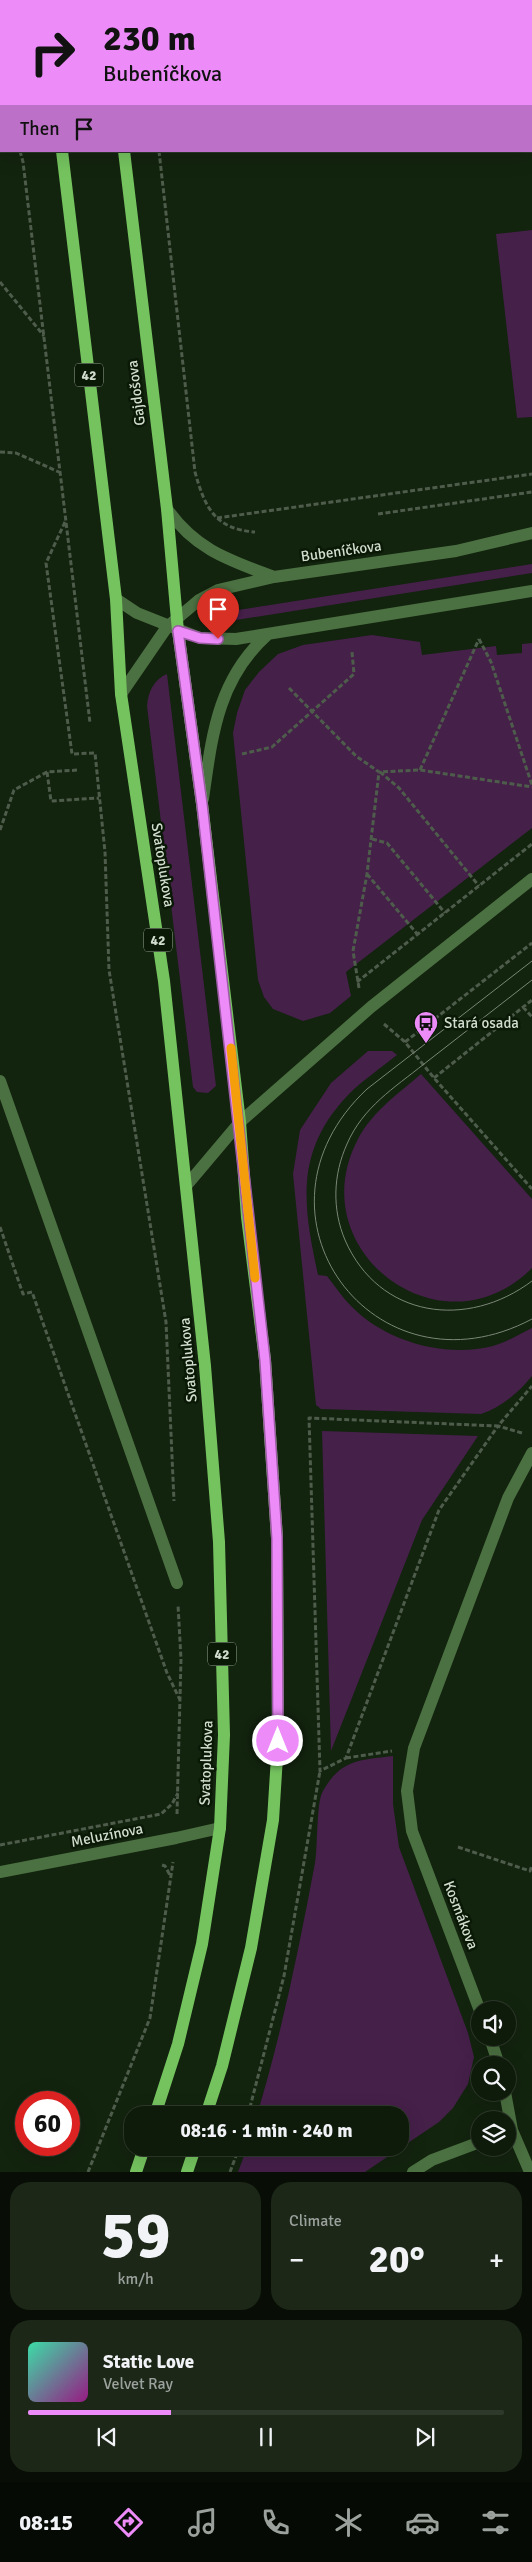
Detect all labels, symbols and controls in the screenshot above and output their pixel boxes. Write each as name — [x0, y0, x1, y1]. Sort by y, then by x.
text: 230 m — [103, 17, 196, 60]
icon: right — [20, 20, 85, 85]
text: Bubeníčkova — [103, 60, 222, 87]
icon: arrive — [70, 115, 98, 143]
text: Then — [20, 117, 60, 141]
street label: Gajdošova — [123, 359, 149, 427]
road number: 42 — [75, 364, 103, 386]
street label: Bubeníčkova — [299, 536, 383, 566]
pin — [197, 588, 239, 639]
icon: arrive — [204, 595, 232, 623]
street label: Svatoplukova — [147, 822, 179, 908]
road number: 42 — [144, 928, 172, 952]
bus stop icon: Stará osada — [413, 1010, 439, 1044]
place label: Stará osada — [444, 1014, 519, 1032]
street label: Svatoplukova — [175, 1317, 201, 1403]
road number: 42 — [208, 1642, 236, 1666]
position arrow — [251, 1714, 303, 1766]
street label: Svatoplukova — [196, 1720, 216, 1806]
street label: Meluzínova — [69, 1819, 145, 1851]
street label: Kosmákova — [440, 1878, 482, 1952]
map controls — [471, 2001, 516, 2156]
button: sound — [471, 2001, 516, 2046]
button: search — [471, 2056, 516, 2101]
speed limit sign: 60 — [15, 2091, 80, 2156]
button: layers — [471, 2111, 516, 2156]
text: 08:16 · 1 min · 240 m — [180, 2119, 353, 2143]
text: 59 — [100, 2196, 171, 2276]
text: Climate — [289, 2211, 342, 2231]
text: 20° — [368, 2236, 425, 2283]
text: − — [289, 2243, 304, 2277]
text: + — [489, 2243, 504, 2277]
text: km/h — [117, 2269, 154, 2289]
text: Static Love — [103, 2350, 194, 2374]
text: Velvet Ray — [103, 2374, 173, 2394]
icon: previous — [93, 2423, 121, 2451]
icon: pause — [252, 2423, 280, 2451]
icon: next — [411, 2423, 439, 2451]
icon: directions — [111, 2505, 146, 2540]
icon: music — [185, 2505, 220, 2540]
icon: phone — [258, 2505, 293, 2540]
icon: climate — [331, 2505, 366, 2540]
icon: car — [405, 2505, 440, 2540]
icon: filters — [478, 2505, 513, 2540]
text: 08:15 — [19, 2509, 73, 2536]

